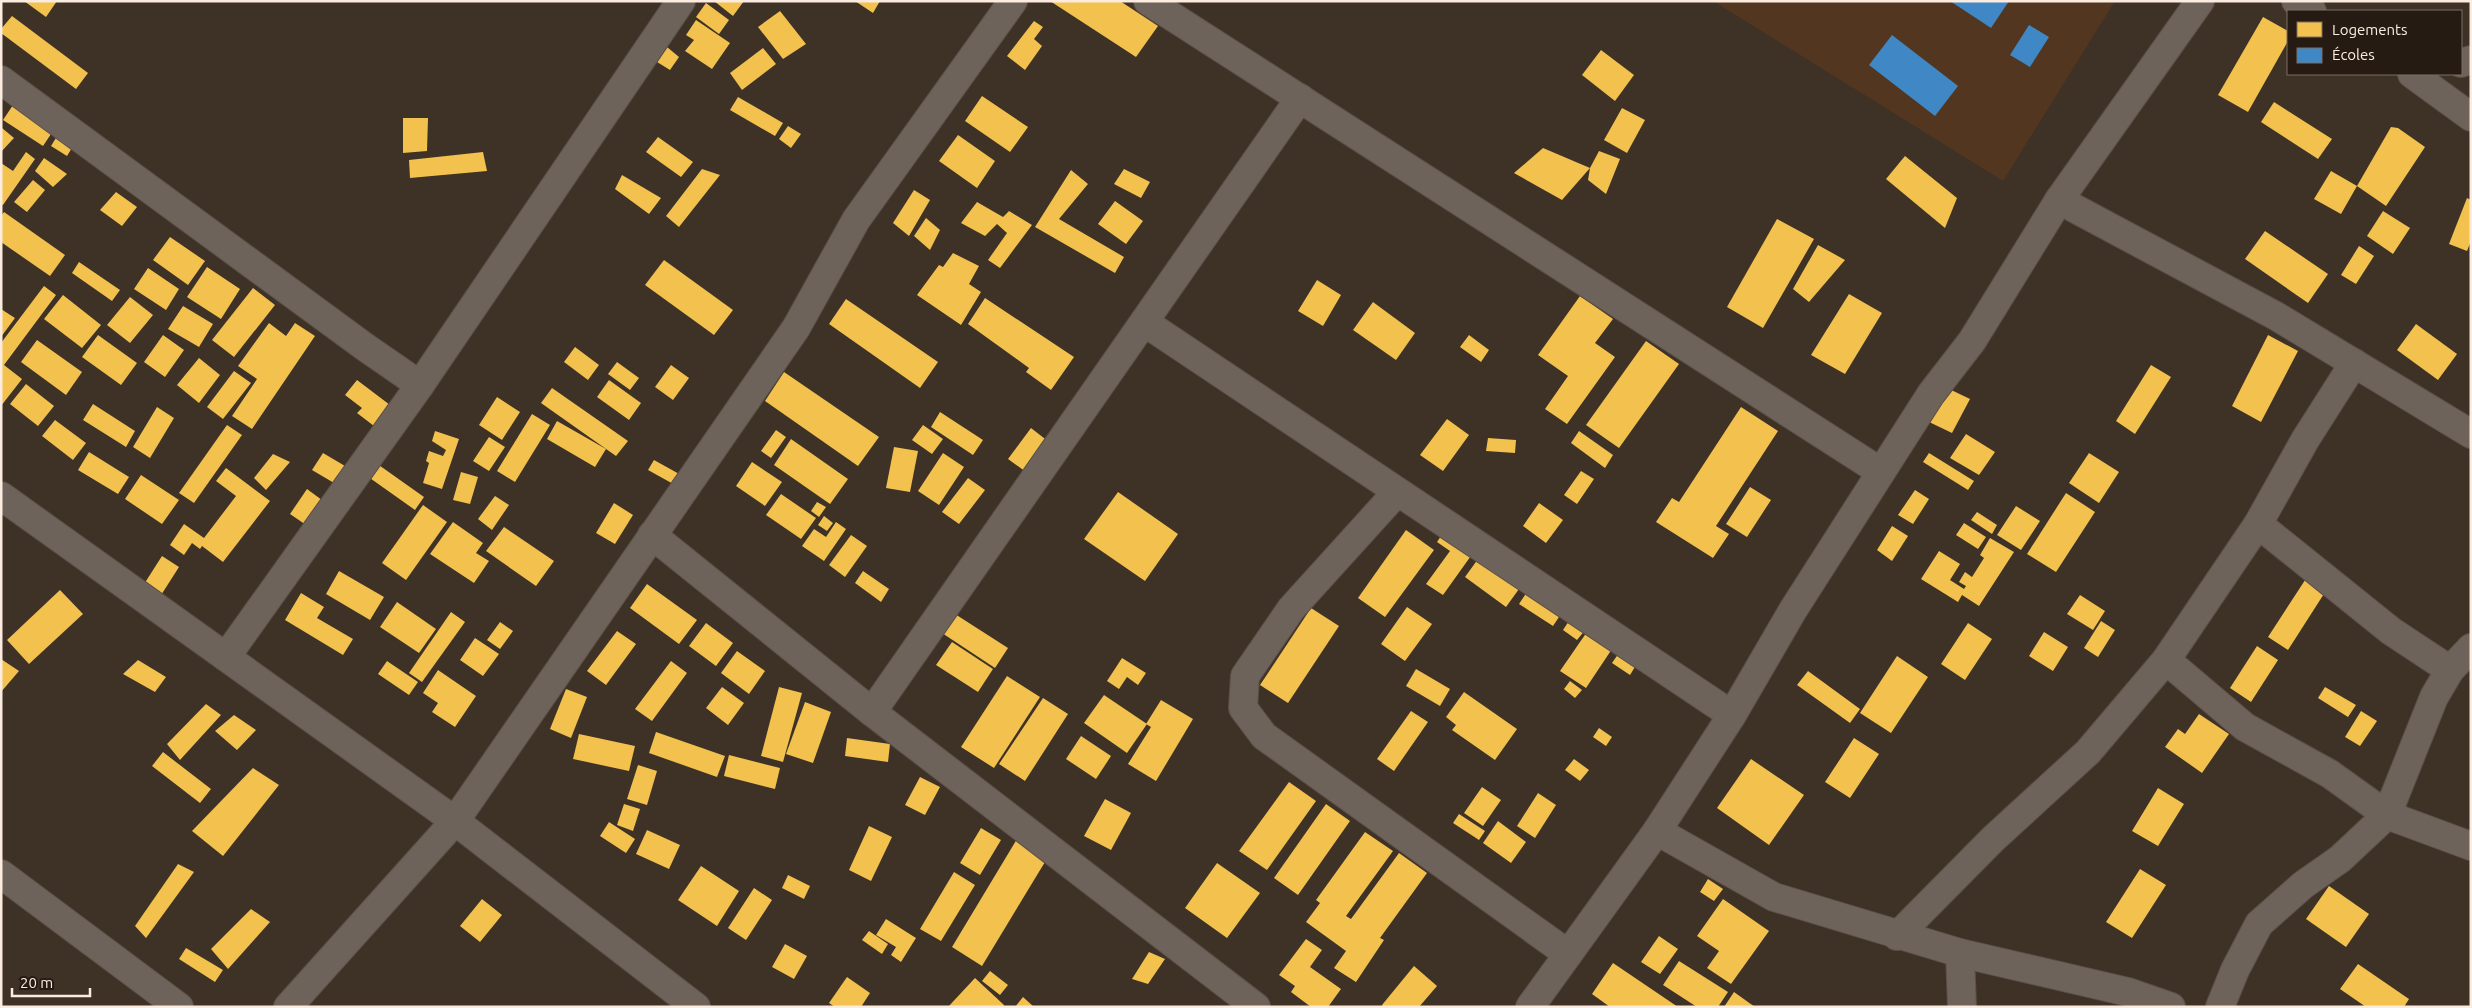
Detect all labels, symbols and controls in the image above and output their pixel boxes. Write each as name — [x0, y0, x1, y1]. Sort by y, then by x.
legend — [2287, 10, 2462, 75]
text: Logements — [2332, 21, 2408, 38]
text: Écoles — [2332, 46, 2375, 63]
scale bar — [12, 966, 90, 998]
text: 20 m — [20, 974, 53, 991]

